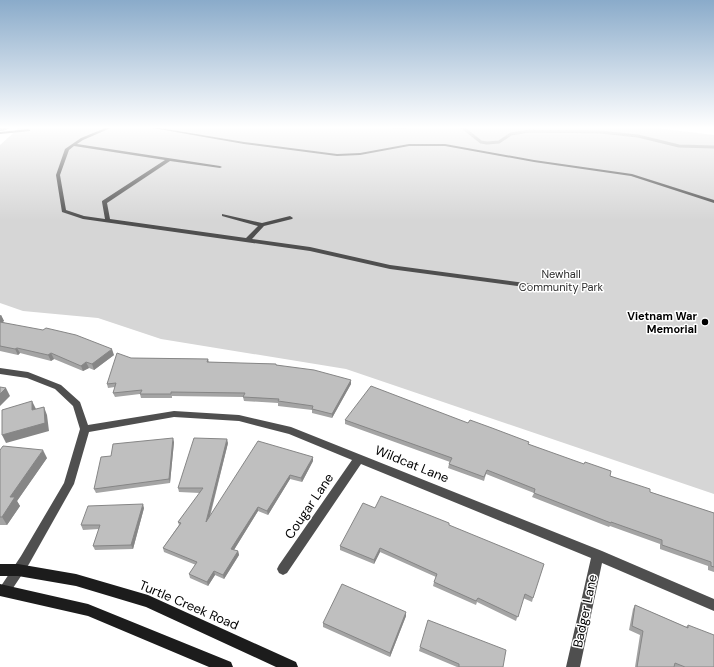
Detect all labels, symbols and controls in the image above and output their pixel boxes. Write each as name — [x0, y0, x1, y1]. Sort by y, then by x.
park label: Newhall Community Park — [519, 267, 604, 294]
place label: Vietnam War Memorial — [627, 309, 697, 336]
marker: Vietnam War Memorial — [700, 317, 710, 327]
street label: Wildcat Lane — [372, 441, 452, 487]
street label: Cougar Lane — [281, 470, 337, 542]
street label: Badger Lane — [569, 573, 601, 649]
street label: Turtle Creek Road — [137, 576, 241, 634]

